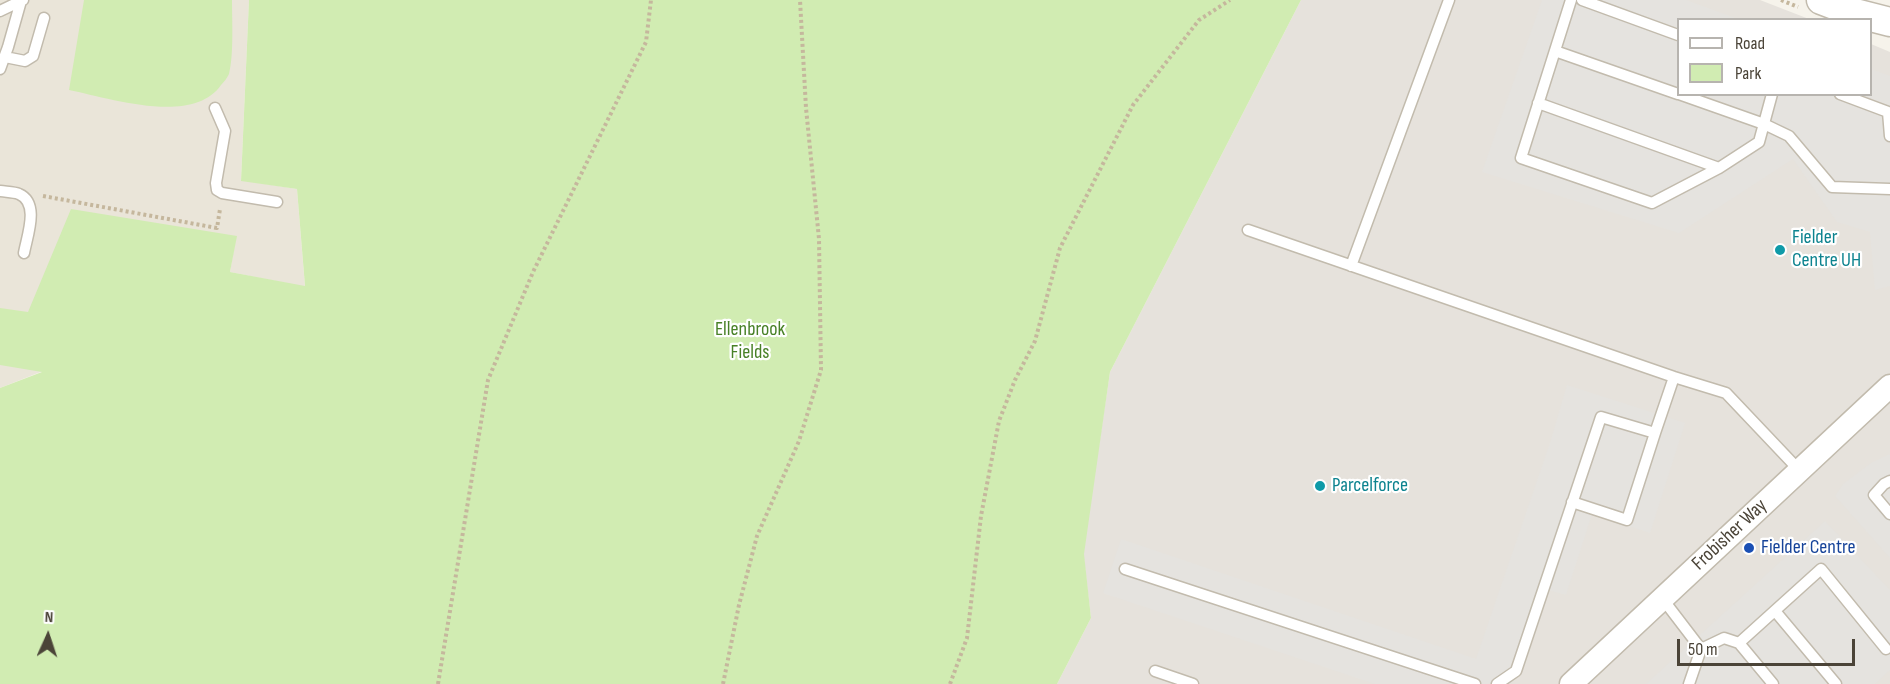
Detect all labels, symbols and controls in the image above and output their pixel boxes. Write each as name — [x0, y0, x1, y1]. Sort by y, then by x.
legend — [1677, 18, 1872, 96]
text: Road — [1735, 33, 1765, 54]
text: Park — [1735, 63, 1761, 84]
place label: Fielder Centre UH — [1792, 226, 1861, 273]
marker: Fielder Centre UH — [1773, 243, 1787, 257]
park label: Ellenbrook Fields — [715, 318, 785, 365]
place label: Parcelforce — [1332, 474, 1408, 498]
marker: Parcelforce — [1313, 479, 1327, 493]
street label: Frobisher Way — [1688, 494, 1772, 576]
place label: Fielder Centre — [1761, 536, 1855, 560]
marker: Fielder Centre — [1742, 541, 1756, 555]
north arrow — [18, 606, 78, 666]
text: N — [44, 608, 54, 627]
scale bar — [1680, 627, 1858, 665]
text: 50 m — [1688, 639, 1718, 660]

